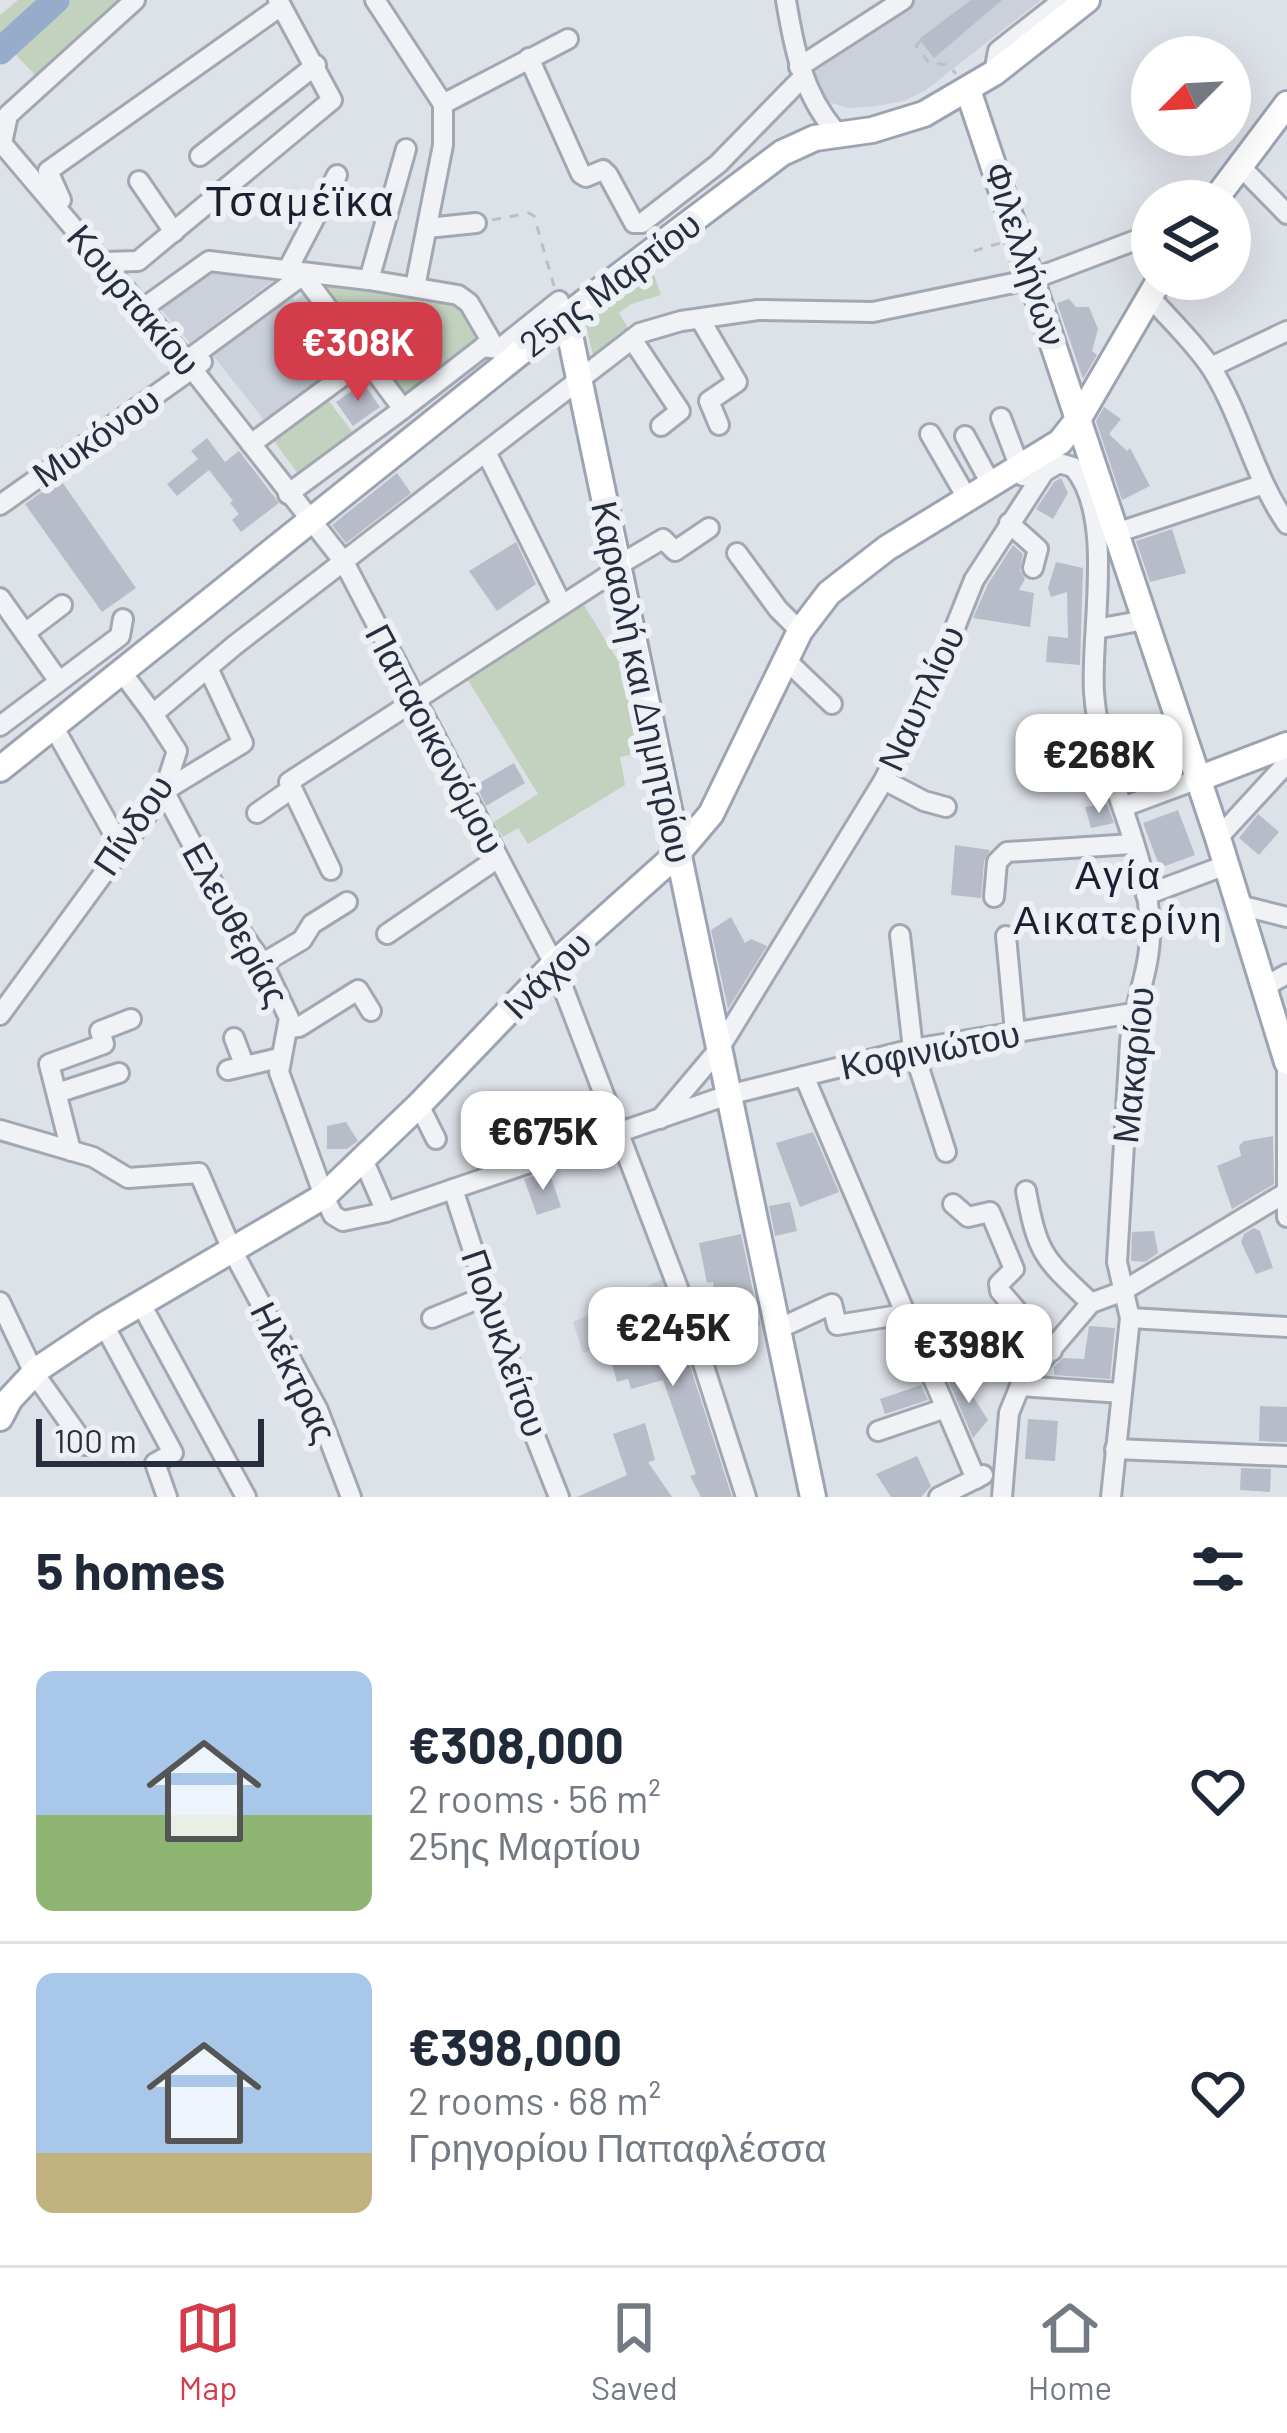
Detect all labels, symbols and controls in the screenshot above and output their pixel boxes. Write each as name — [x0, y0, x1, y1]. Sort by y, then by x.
north arrow — [1131, 36, 1251, 156]
map controls — [1131, 36, 1251, 300]
street label: Φιλελλήνων — [976, 156, 1076, 351]
district label: Τσαμέϊκα — [206, 174, 397, 224]
button: layers — [1131, 180, 1251, 300]
street label: 25ης Μαρτίου — [510, 201, 709, 365]
street label: Κουρτακίου — [59, 215, 211, 384]
pin: €308K — [274, 302, 442, 404]
text: €308K — [301, 317, 415, 364]
street label: Μυκόνου — [23, 377, 167, 495]
street label: Καραολή και Δημητρίου — [583, 497, 703, 867]
street label: Παπαοικονόμου — [358, 616, 515, 860]
street label: Ναυπλίου — [867, 618, 972, 777]
pin: €268K — [1015, 714, 1183, 816]
text: €268K — [1042, 729, 1156, 776]
street label: Πίνδου — [83, 766, 181, 883]
street label: Ελευθερίας — [174, 834, 300, 1013]
district label: Αγία Αικατερίνη — [1013, 850, 1225, 942]
street label: Ινάχου — [493, 921, 599, 1027]
street label: Μακαρίου — [1102, 984, 1162, 1145]
street label: Κοφινιώτου — [836, 1010, 1023, 1088]
pin: €675K — [459, 1091, 627, 1193]
text: €675K — [488, 1106, 598, 1153]
street label: Πολυκλείτου — [454, 1243, 559, 1442]
pin: €245K — [589, 1287, 757, 1389]
street label: Ηλέκτρας — [242, 1294, 348, 1449]
text: €245K — [615, 1302, 731, 1349]
pin: €398K — [885, 1304, 1053, 1406]
text: €398K — [913, 1319, 1025, 1366]
scale bar — [36, 1413, 264, 1466]
text: 100 m — [54, 1420, 137, 1460]
icon: filters — [1185, 1536, 1251, 1602]
text: 5 homes — [36, 1539, 225, 1600]
text: €308,000 — [408, 1713, 624, 1774]
icon: home — [132, 1719, 276, 1863]
icon: heart — [1185, 1758, 1251, 1824]
text: 2 rooms · 56 m² — [408, 1774, 661, 1821]
text: 25ης Μαρτίου — [408, 1821, 641, 1868]
text: €398,000 — [408, 2015, 622, 2076]
icon: home — [132, 2021, 276, 2165]
icon: heart — [1185, 2060, 1251, 2126]
text: 2 rooms · 68 m² — [408, 2076, 661, 2123]
text: Γρηγορίου Παπαφλέσσα — [408, 2123, 827, 2170]
tab: Map — [175, 2295, 241, 2407]
tab: Saved — [591, 2295, 678, 2407]
tab: Home — [1028, 2295, 1112, 2407]

